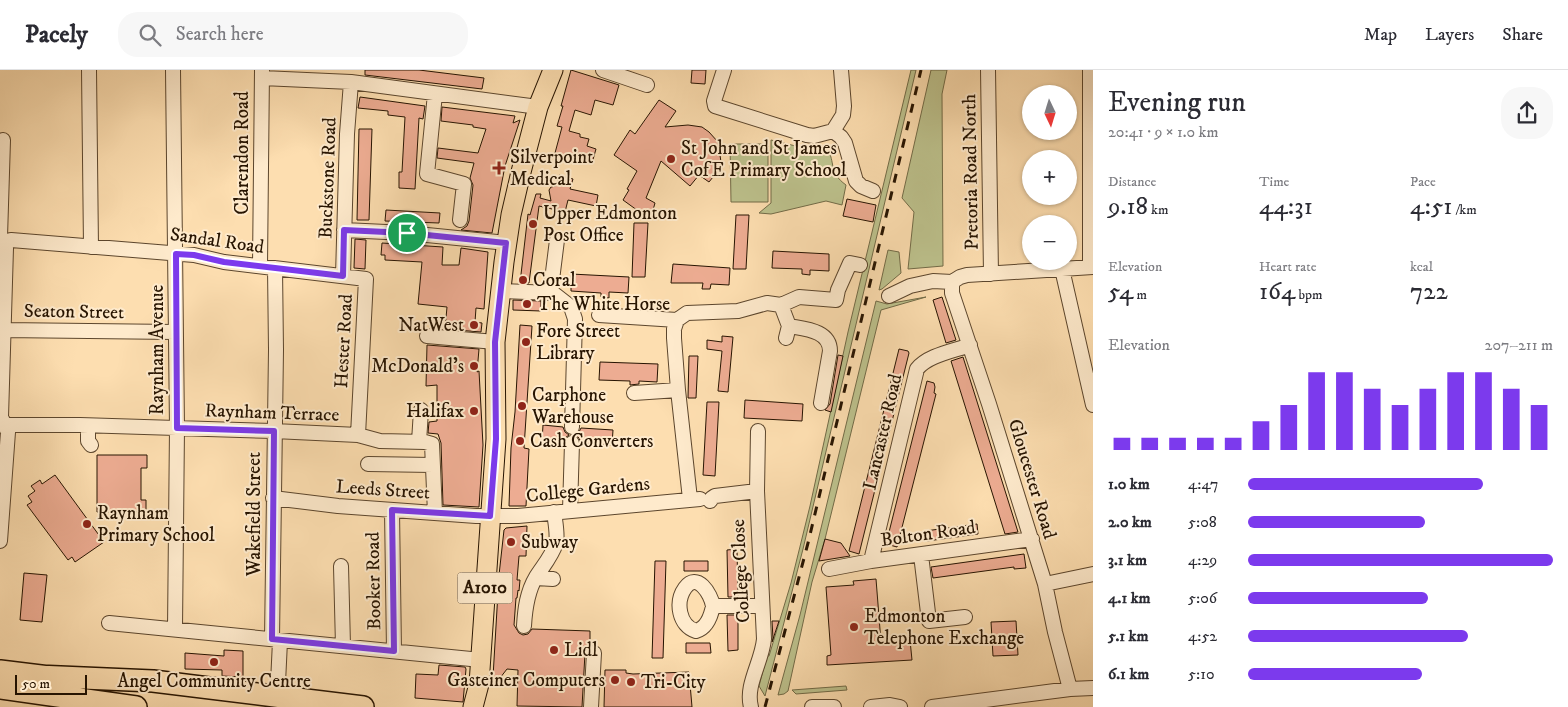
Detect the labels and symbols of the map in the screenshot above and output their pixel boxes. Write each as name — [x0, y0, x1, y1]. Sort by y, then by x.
north arrow — [1022, 85, 1078, 140]
street label: Clarendon Road — [231, 91, 254, 215]
street label: Pretoria Road North — [958, 94, 984, 250]
street label: Buckstone Road — [314, 116, 342, 239]
place label: St John and St James CofE Primary School — [681, 137, 847, 182]
place label: Silverpoint Medical — [510, 146, 593, 191]
marker: St John and St James CofE Primary School — [665, 153, 677, 165]
marker: Silverpoint Medical — [492, 161, 506, 175]
place label: Upper Edmonton Post Office — [543, 202, 677, 247]
pin — [386, 212, 428, 254]
marker: Upper Edmonton Post Office — [527, 218, 539, 230]
street label: Sandal Road — [169, 223, 266, 259]
place label: Coral — [533, 269, 576, 292]
marker: Coral — [517, 274, 529, 286]
street label: Raynham Avenue — [146, 285, 169, 415]
street label: Hester Road — [330, 293, 358, 389]
place label: The White Horse — [537, 293, 670, 316]
marker: The White Horse — [521, 298, 533, 310]
street label: Seaton Street — [24, 300, 124, 324]
place label: NatWest — [398, 314, 464, 337]
marker: NatWest — [468, 319, 480, 331]
place label: Fore Street Library — [536, 320, 620, 365]
marker: Fore Street Library — [520, 336, 532, 348]
place label: McDonald's — [371, 355, 464, 378]
marker: McDonald's — [468, 360, 480, 372]
street label: Lancaster Road — [858, 371, 908, 492]
place label: Carphone Warehouse — [531, 384, 614, 429]
street label: Raynham Terrace — [204, 399, 340, 427]
place label: Halifax — [406, 400, 465, 423]
marker: Carphone Warehouse — [516, 400, 528, 412]
marker: Halifax — [468, 405, 480, 417]
street label: Gloucester Road — [1003, 416, 1061, 542]
place label: Cash Converters — [530, 430, 653, 453]
marker: Cash Converters — [514, 435, 526, 447]
street label: Wakefield Street — [243, 452, 266, 577]
street label: College Gardens — [525, 472, 651, 508]
street label: Leeds Street — [335, 475, 431, 505]
place label: Raynham Primary School — [97, 502, 215, 547]
street label: Bolton Road — [879, 516, 977, 552]
marker: Raynham Primary School — [81, 518, 93, 530]
street label: College Close — [727, 518, 755, 623]
street label: Booker Road — [362, 531, 386, 630]
place label: Subway — [521, 531, 579, 554]
marker: Subway — [505, 536, 517, 548]
road number: A1010 — [458, 572, 512, 604]
place label: Edmonton Telephone Exchange — [864, 605, 1024, 650]
marker: Edmonton Telephone Exchange — [848, 621, 860, 633]
place label: Lidl — [564, 639, 598, 662]
marker: Lidl — [548, 644, 560, 656]
marker: Angel Community Centre — [208, 656, 220, 668]
place label: Gasteiner Computers — [447, 669, 605, 692]
place label: Angel Community Centre — [117, 670, 311, 693]
place label: Tri-City — [641, 671, 707, 694]
scale bar — [15, 672, 88, 695]
marker: Gasteiner Computers — [609, 674, 621, 686]
marker: Tri-City — [625, 676, 637, 688]

